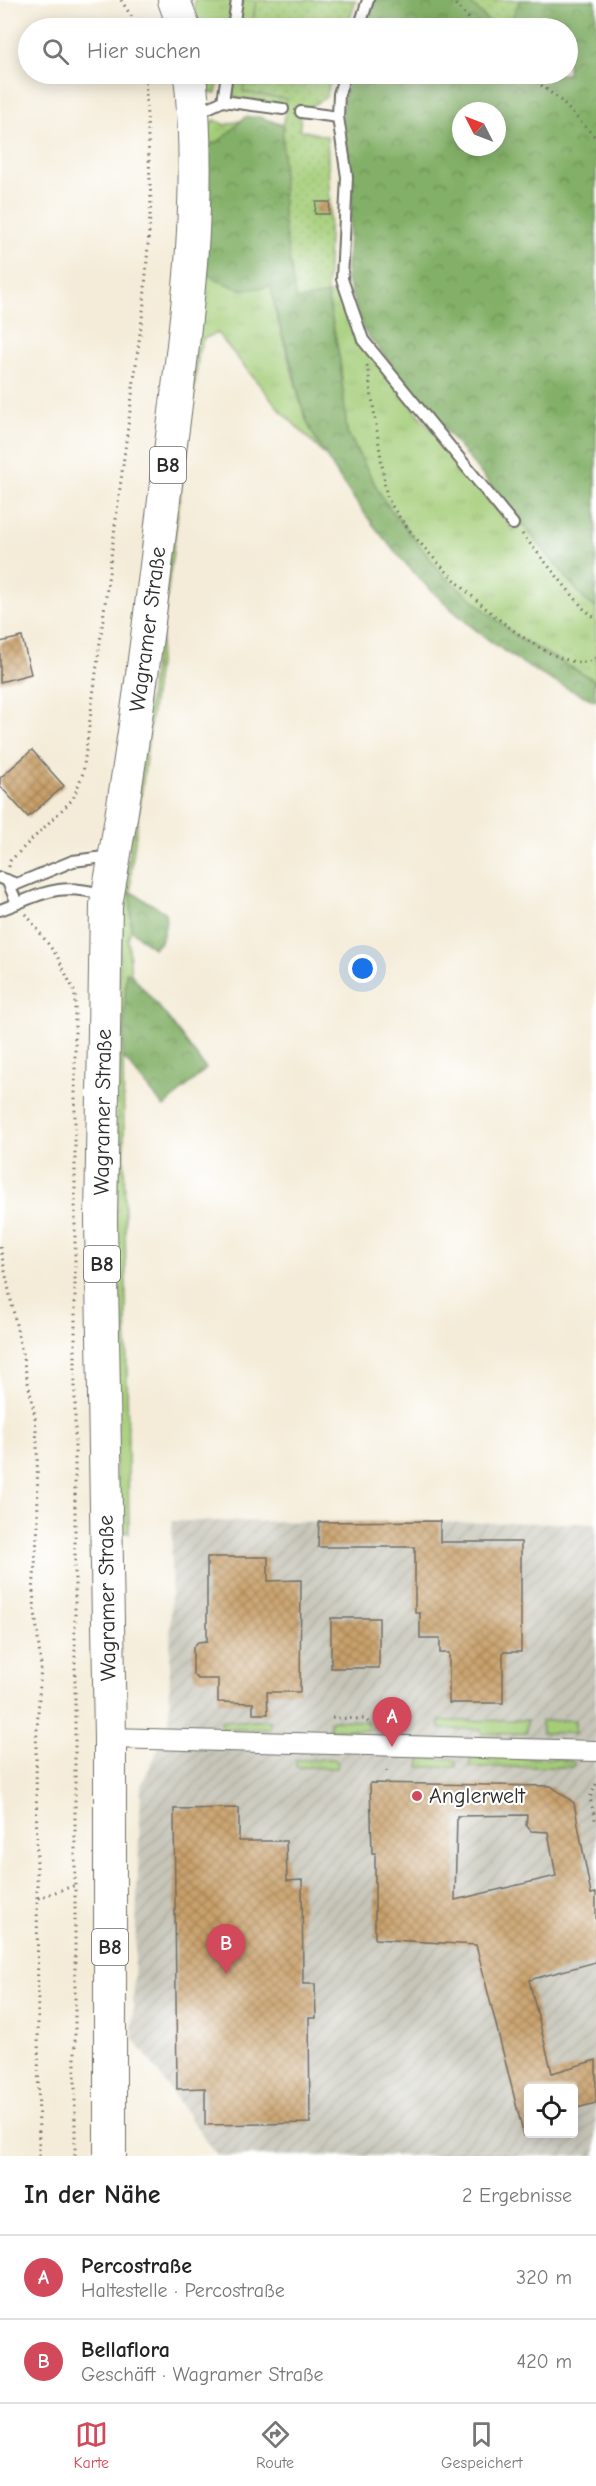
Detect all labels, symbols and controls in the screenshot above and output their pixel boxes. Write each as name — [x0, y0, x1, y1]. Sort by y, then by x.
search box — [18, 18, 578, 84]
icon: search — [39, 35, 72, 68]
text: Hier suchen — [87, 38, 201, 64]
north arrow — [452, 102, 506, 156]
road number: B8 — [150, 447, 186, 483]
street label: Wagramer Straße — [124, 545, 171, 714]
your location — [348, 954, 377, 983]
street label: Wagramer Straße — [88, 1029, 117, 1195]
road number: B8 — [84, 1246, 120, 1282]
street label: Wagramer Straße — [93, 1515, 121, 1681]
pin: A — [372, 1698, 412, 1747]
place label: Anglerwelt — [429, 1783, 526, 1809]
marker: Anglerwelt — [410, 1789, 424, 1803]
pin: B — [206, 1924, 246, 1974]
road number: B8 — [92, 1929, 128, 1965]
map controls — [524, 2084, 578, 2138]
button: locate — [524, 2084, 578, 2138]
text: In der Nähe — [24, 2180, 161, 2210]
text: 2 Ergebnisse — [462, 2184, 572, 2207]
text: Percostraße — [81, 2253, 192, 2279]
text: A — [38, 2266, 49, 2289]
text: 320 m — [516, 2266, 572, 2289]
text: Haltestelle · Percostraße — [81, 2279, 285, 2302]
text: Bellaflora — [81, 2337, 170, 2363]
text: B — [37, 2350, 50, 2373]
text: 420 m — [516, 2350, 572, 2373]
text: Geschäft · Wagramer Straße — [81, 2363, 324, 2386]
tab: Karte — [73, 2418, 109, 2472]
tab: Route — [256, 2418, 294, 2472]
tab: Gespeichert — [441, 2418, 523, 2472]

